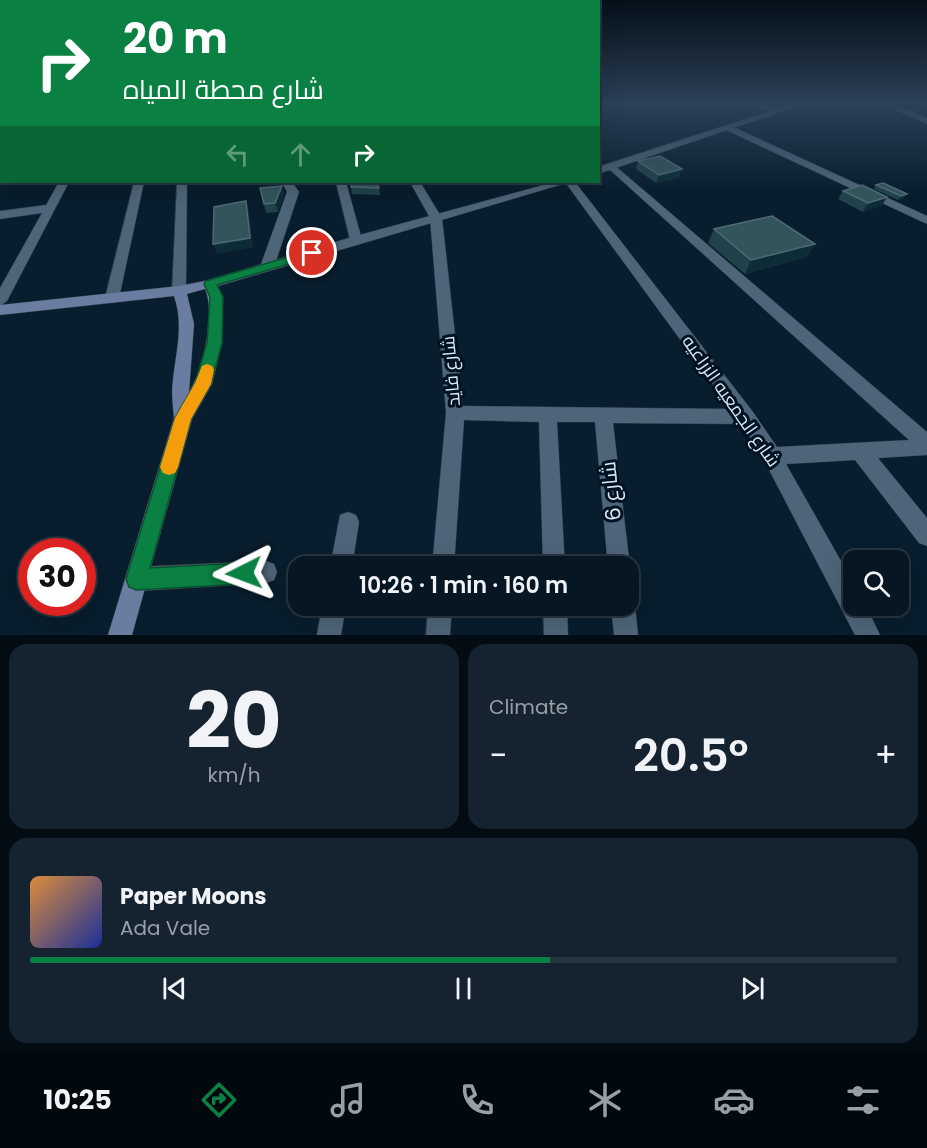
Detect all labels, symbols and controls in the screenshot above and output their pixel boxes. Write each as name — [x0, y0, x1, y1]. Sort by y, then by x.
text: 20 m — [123, 9, 228, 68]
icon: right — [24, 24, 102, 102]
text: شارع محطة المياه — [123, 71, 324, 108]
icon: left — [221, 138, 254, 171]
icon: ahead — [284, 138, 317, 171]
icon: right — [347, 138, 380, 171]
pin — [286, 227, 337, 278]
icon: arrive — [295, 236, 328, 269]
street label: شارع الجمعيه الزراعيه — [677, 330, 786, 472]
street label: شارع فايد — [435, 335, 466, 407]
street label: شارع 6 — [593, 460, 628, 522]
speed limit sign: 30 — [18, 538, 96, 616]
position arrow — [212, 541, 276, 605]
map controls — [843, 550, 909, 616]
button: search — [843, 550, 909, 616]
text: 10:26 · 1 min · 160 m — [359, 570, 568, 601]
text: 20 — [186, 666, 282, 775]
text: Climate — [489, 693, 568, 721]
text: 20.5° — [633, 724, 749, 787]
text: − — [489, 732, 507, 779]
text: + — [874, 732, 897, 779]
text: km/h — [207, 761, 261, 789]
text: Paper Moons — [120, 881, 267, 912]
text: Ada Vale — [120, 914, 210, 942]
icon: previous — [158, 972, 191, 1005]
icon: pause — [447, 972, 480, 1005]
icon: next — [736, 972, 769, 1005]
icon: directions — [198, 1079, 240, 1121]
icon: music — [327, 1079, 369, 1121]
icon: phone — [456, 1079, 498, 1121]
icon: climate — [584, 1079, 626, 1121]
icon: car — [713, 1079, 755, 1121]
icon: filters — [842, 1079, 884, 1121]
text: 10:25 — [43, 1081, 112, 1118]

